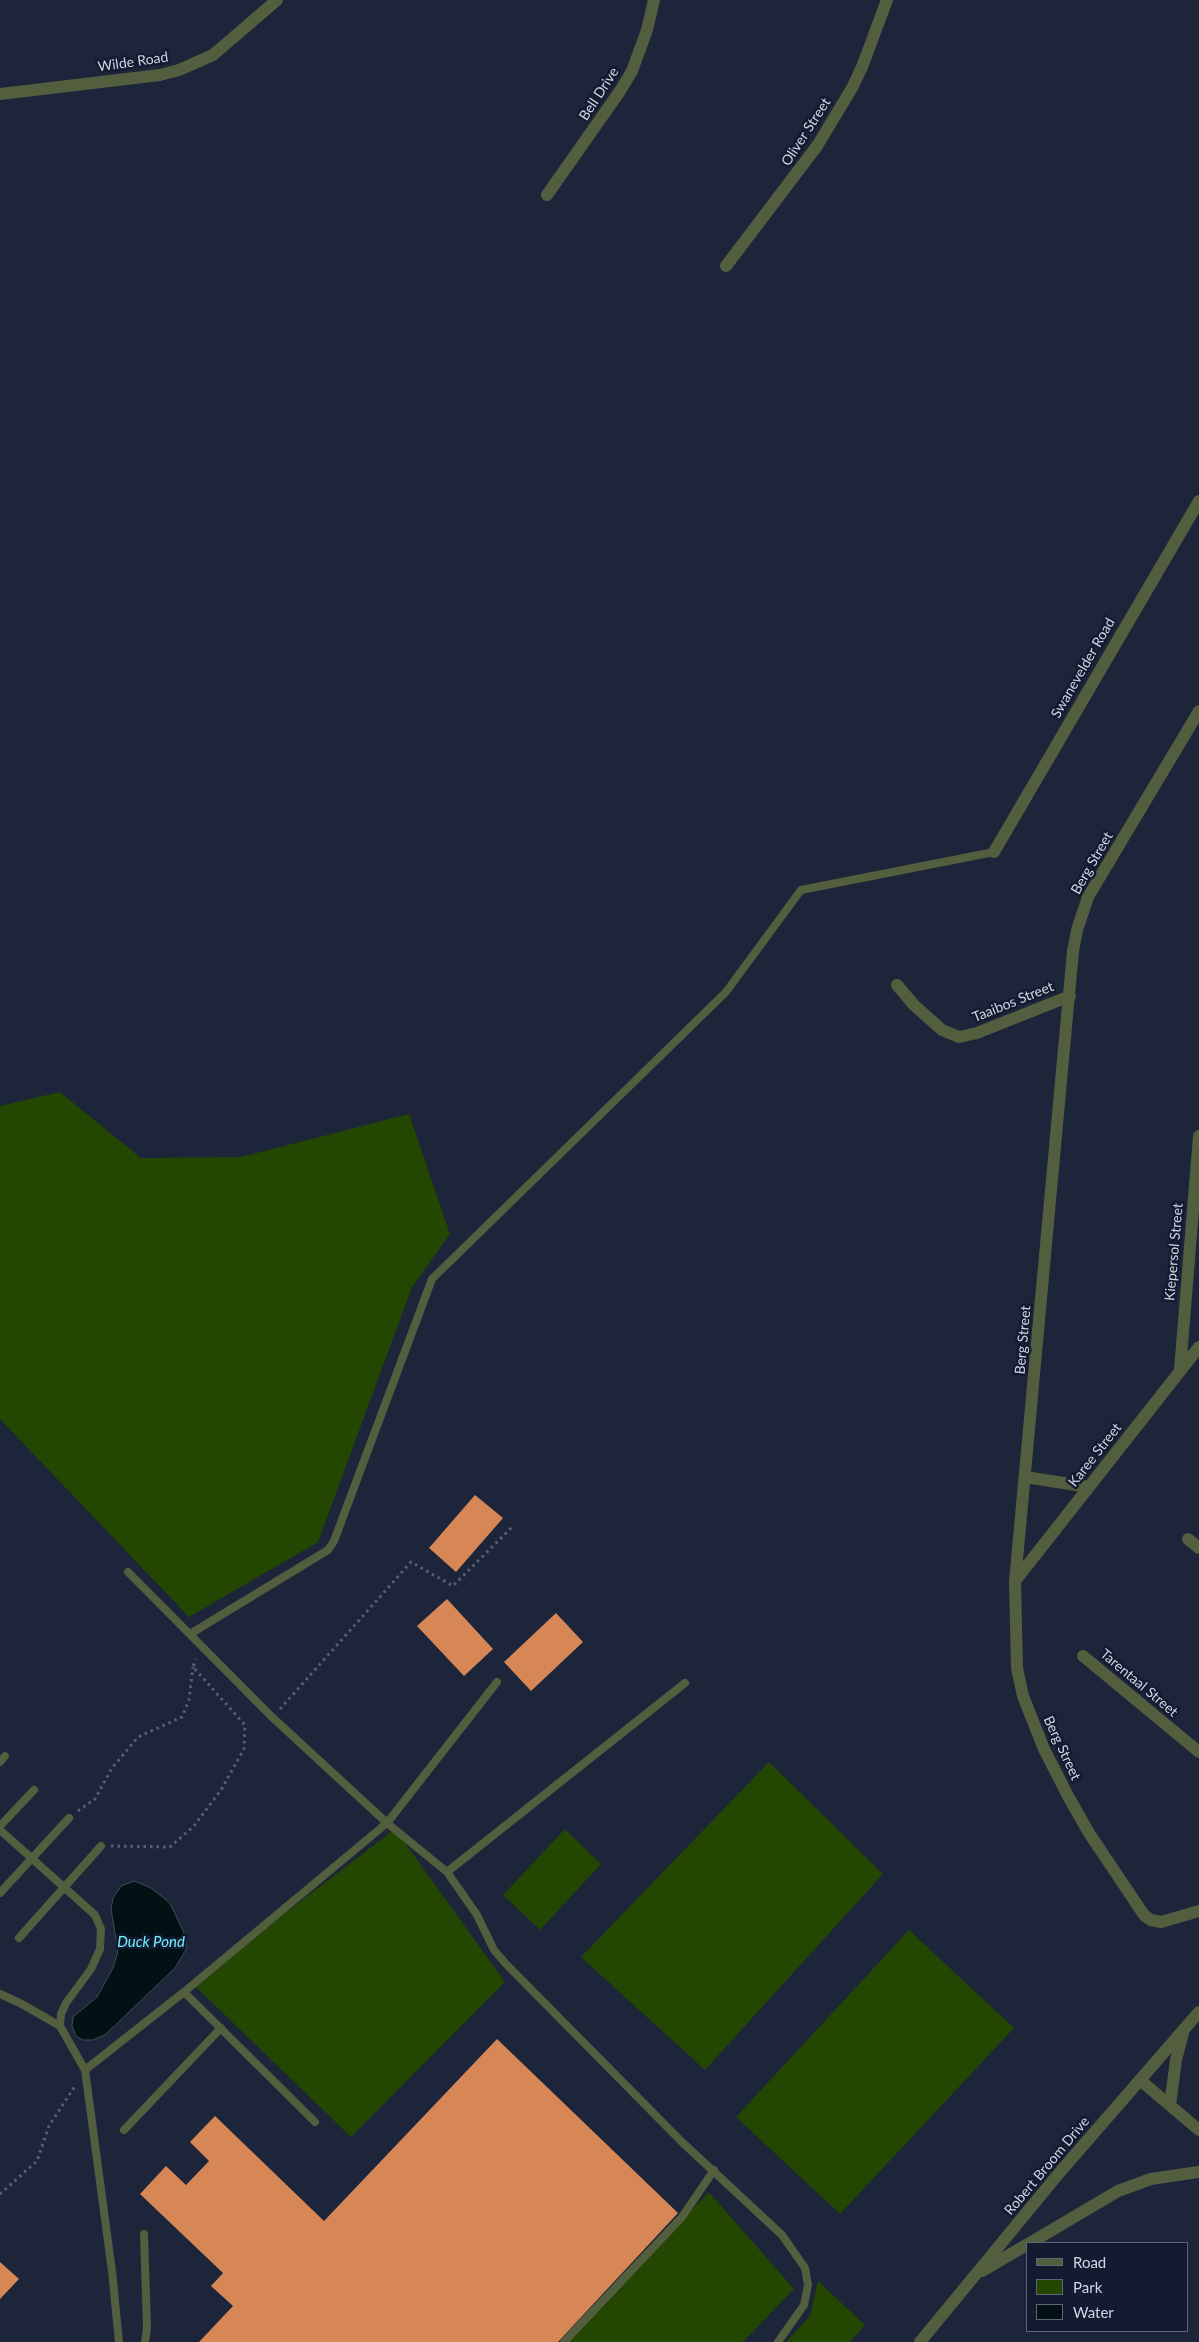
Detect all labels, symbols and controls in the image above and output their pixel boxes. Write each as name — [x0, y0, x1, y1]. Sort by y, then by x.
street label: Wilde Road — [97, 49, 169, 75]
street label: Bell Drive — [576, 64, 622, 124]
street label: Oliver Street — [778, 95, 834, 169]
street label: Swanevelder Road — [1047, 615, 1119, 721]
street label: Berg Street — [1067, 829, 1117, 897]
street label: Taaibos Street — [970, 978, 1056, 1026]
street label: Kiepersol Street — [1161, 1202, 1187, 1302]
street label: Berg Street — [1012, 1305, 1034, 1375]
street label: Karee Street — [1065, 1420, 1125, 1490]
street label: Tarentaal Street — [1097, 1646, 1181, 1720]
street label: Berg Street — [1040, 1713, 1084, 1783]
water label: Duck Pond — [117, 1933, 185, 1951]
street label: Robert Broom Drive — [1001, 2113, 1093, 2219]
legend — [1026, 2242, 1189, 2332]
text: Road — [1073, 2253, 1106, 2271]
text: Park — [1073, 2278, 1102, 2296]
text: Water — [1073, 2303, 1114, 2321]

